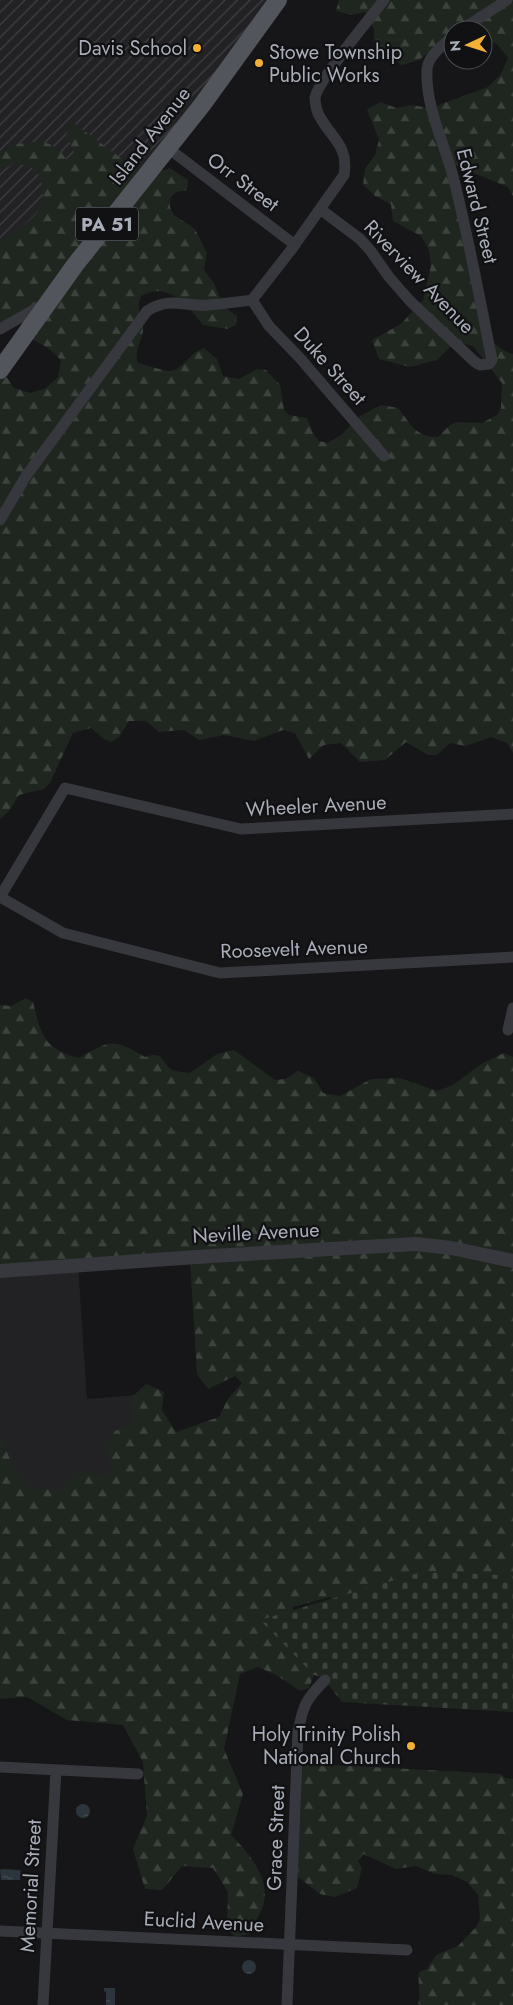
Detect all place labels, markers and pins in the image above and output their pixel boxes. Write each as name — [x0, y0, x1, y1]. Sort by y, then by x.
place label: Davis School — [78, 34, 187, 63]
place label: Stowe Township Public Works — [269, 38, 402, 90]
marker: Davis School — [191, 42, 203, 54]
marker: Stowe Township Public Works — [253, 57, 265, 69]
place label: Holy Trinity Polish National Church — [252, 1720, 401, 1772]
marker: Holy Trinity Polish National Church — [405, 1740, 417, 1752]

